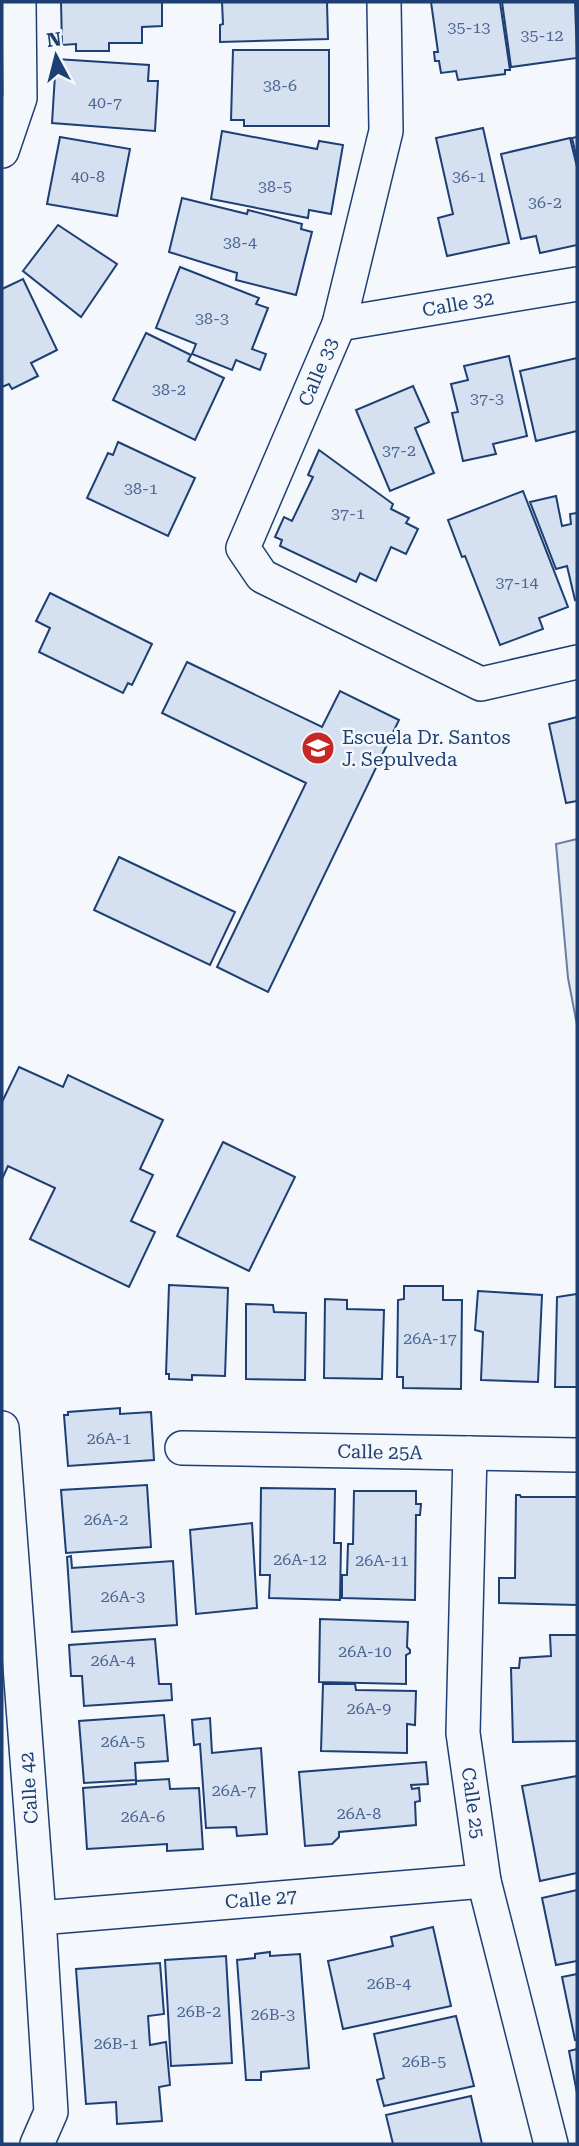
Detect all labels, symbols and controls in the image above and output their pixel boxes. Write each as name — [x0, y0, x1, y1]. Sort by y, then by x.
house number: 35-13 — [448, 18, 490, 37]
north arrow — [21, 21, 91, 91]
house number: 35-12 — [521, 26, 563, 45]
text: N — [45, 27, 63, 52]
house number: 38-6 — [263, 76, 297, 95]
house number: 40-7 — [88, 93, 122, 112]
house number: 40-8 — [71, 167, 105, 186]
house number: 36-1 — [452, 167, 486, 186]
house number: 38-5 — [258, 177, 292, 196]
house number: 36-2 — [528, 193, 562, 212]
house number: 38-4 — [223, 233, 257, 252]
street label: Calle 32 — [420, 286, 496, 322]
house number: 38-3 — [195, 309, 229, 328]
street label: Calle 33 — [293, 334, 343, 410]
house number: 38-2 — [152, 380, 186, 399]
house number: 37-3 — [470, 389, 504, 408]
house number: 37-2 — [382, 441, 416, 460]
house number: 38-1 — [124, 479, 158, 498]
house number: 37-1 — [331, 504, 365, 523]
house number: 37-14 — [496, 573, 538, 592]
place label: Escuela Dr. Santos J. Sepulveda — [342, 726, 511, 771]
school or university icon: Escuela Dr. Santos J. Sepulveda — [299, 729, 337, 767]
house number: 26A-17 — [403, 1329, 457, 1348]
house number: 26A-1 — [87, 1429, 131, 1448]
street label: Calle 25A — [337, 1440, 424, 1464]
house number: 26A-2 — [84, 1510, 128, 1529]
house number: 26A-12 — [273, 1550, 327, 1569]
house number: 26A-11 — [355, 1551, 409, 1570]
house number: 26A-3 — [101, 1587, 145, 1606]
house number: 26A-10 — [338, 1642, 392, 1661]
house number: 26A-4 — [91, 1651, 135, 1670]
house number: 26A-9 — [347, 1699, 391, 1718]
house number: 26A-5 — [101, 1732, 145, 1751]
street label: Calle 42 — [15, 1751, 43, 1825]
street label: Calle 25 — [457, 1766, 489, 1840]
house number: 26A-7 — [212, 1781, 256, 1800]
house number: 26A-8 — [337, 1804, 381, 1823]
house number: 26A-6 — [121, 1807, 165, 1826]
street label: Calle 27 — [224, 1884, 298, 1914]
house number: 26B-4 — [367, 1974, 411, 1993]
house number: 26B-2 — [177, 2002, 221, 2021]
house number: 26B-3 — [251, 2005, 295, 2024]
house number: 26B-1 — [94, 2034, 138, 2053]
house number: 26B-5 — [402, 2052, 446, 2071]

